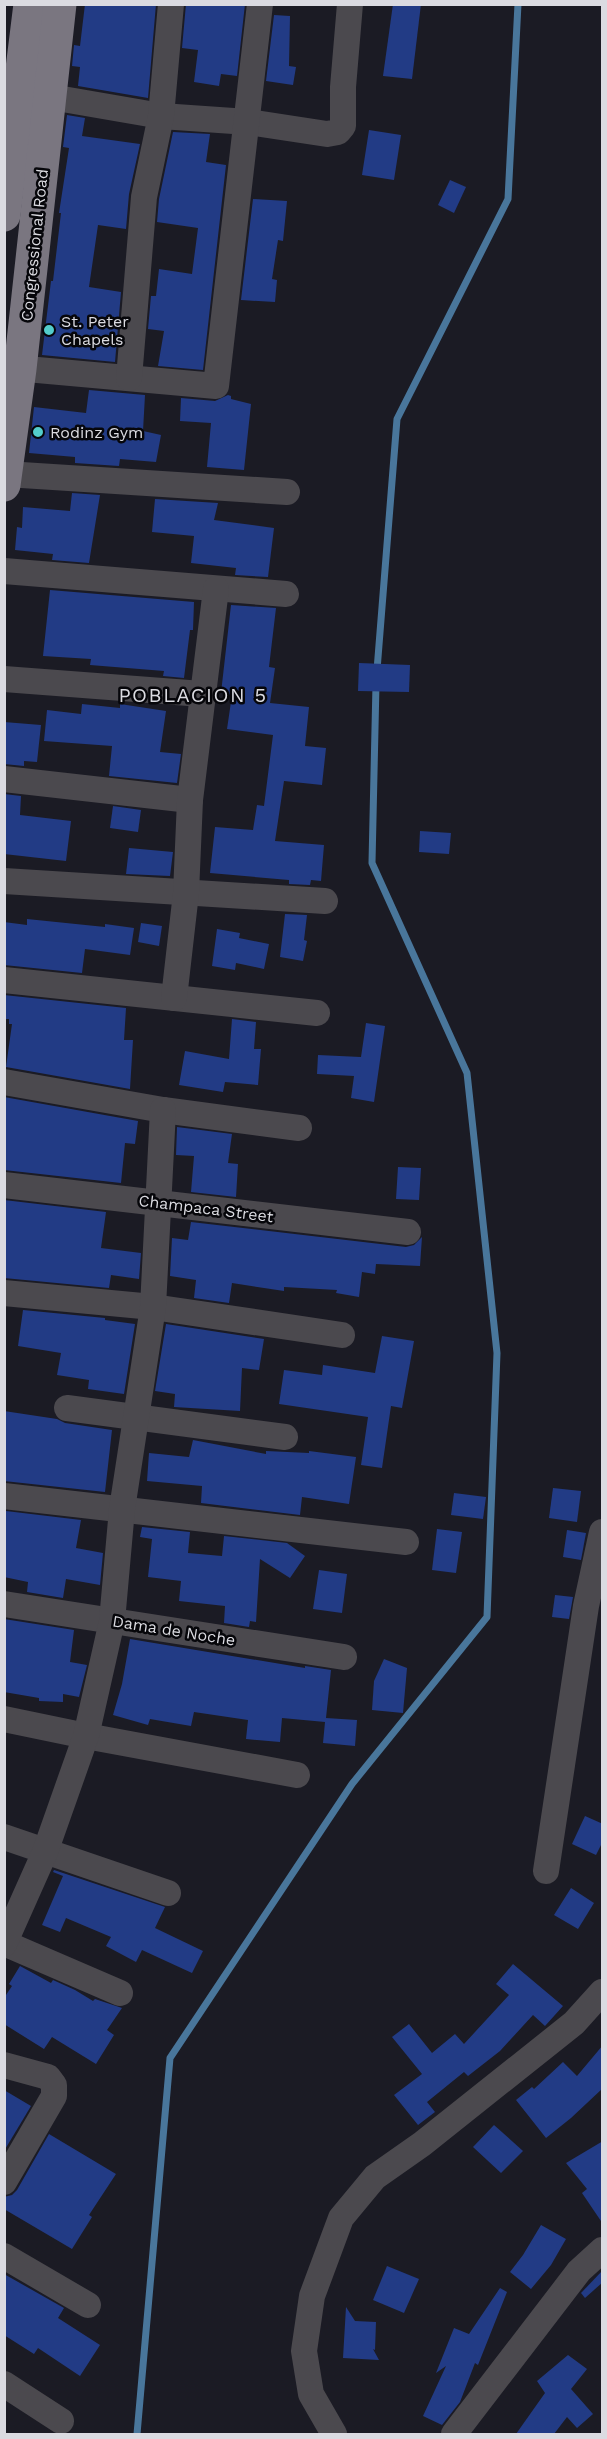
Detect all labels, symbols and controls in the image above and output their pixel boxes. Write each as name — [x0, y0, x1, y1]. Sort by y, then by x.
street label: Congressional Road — [17, 168, 52, 322]
place label: St. Peter Chapels — [61, 312, 129, 349]
marker: St. Peter Chapels — [42, 323, 56, 337]
place label: Rodinz Gym — [50, 423, 143, 442]
marker: Rodinz Gym — [31, 425, 45, 439]
district label: POBLACION 5 — [118, 683, 268, 707]
street label: Champaca Street — [138, 1191, 275, 1226]
street label: Dama de Noche — [111, 1611, 237, 1650]

